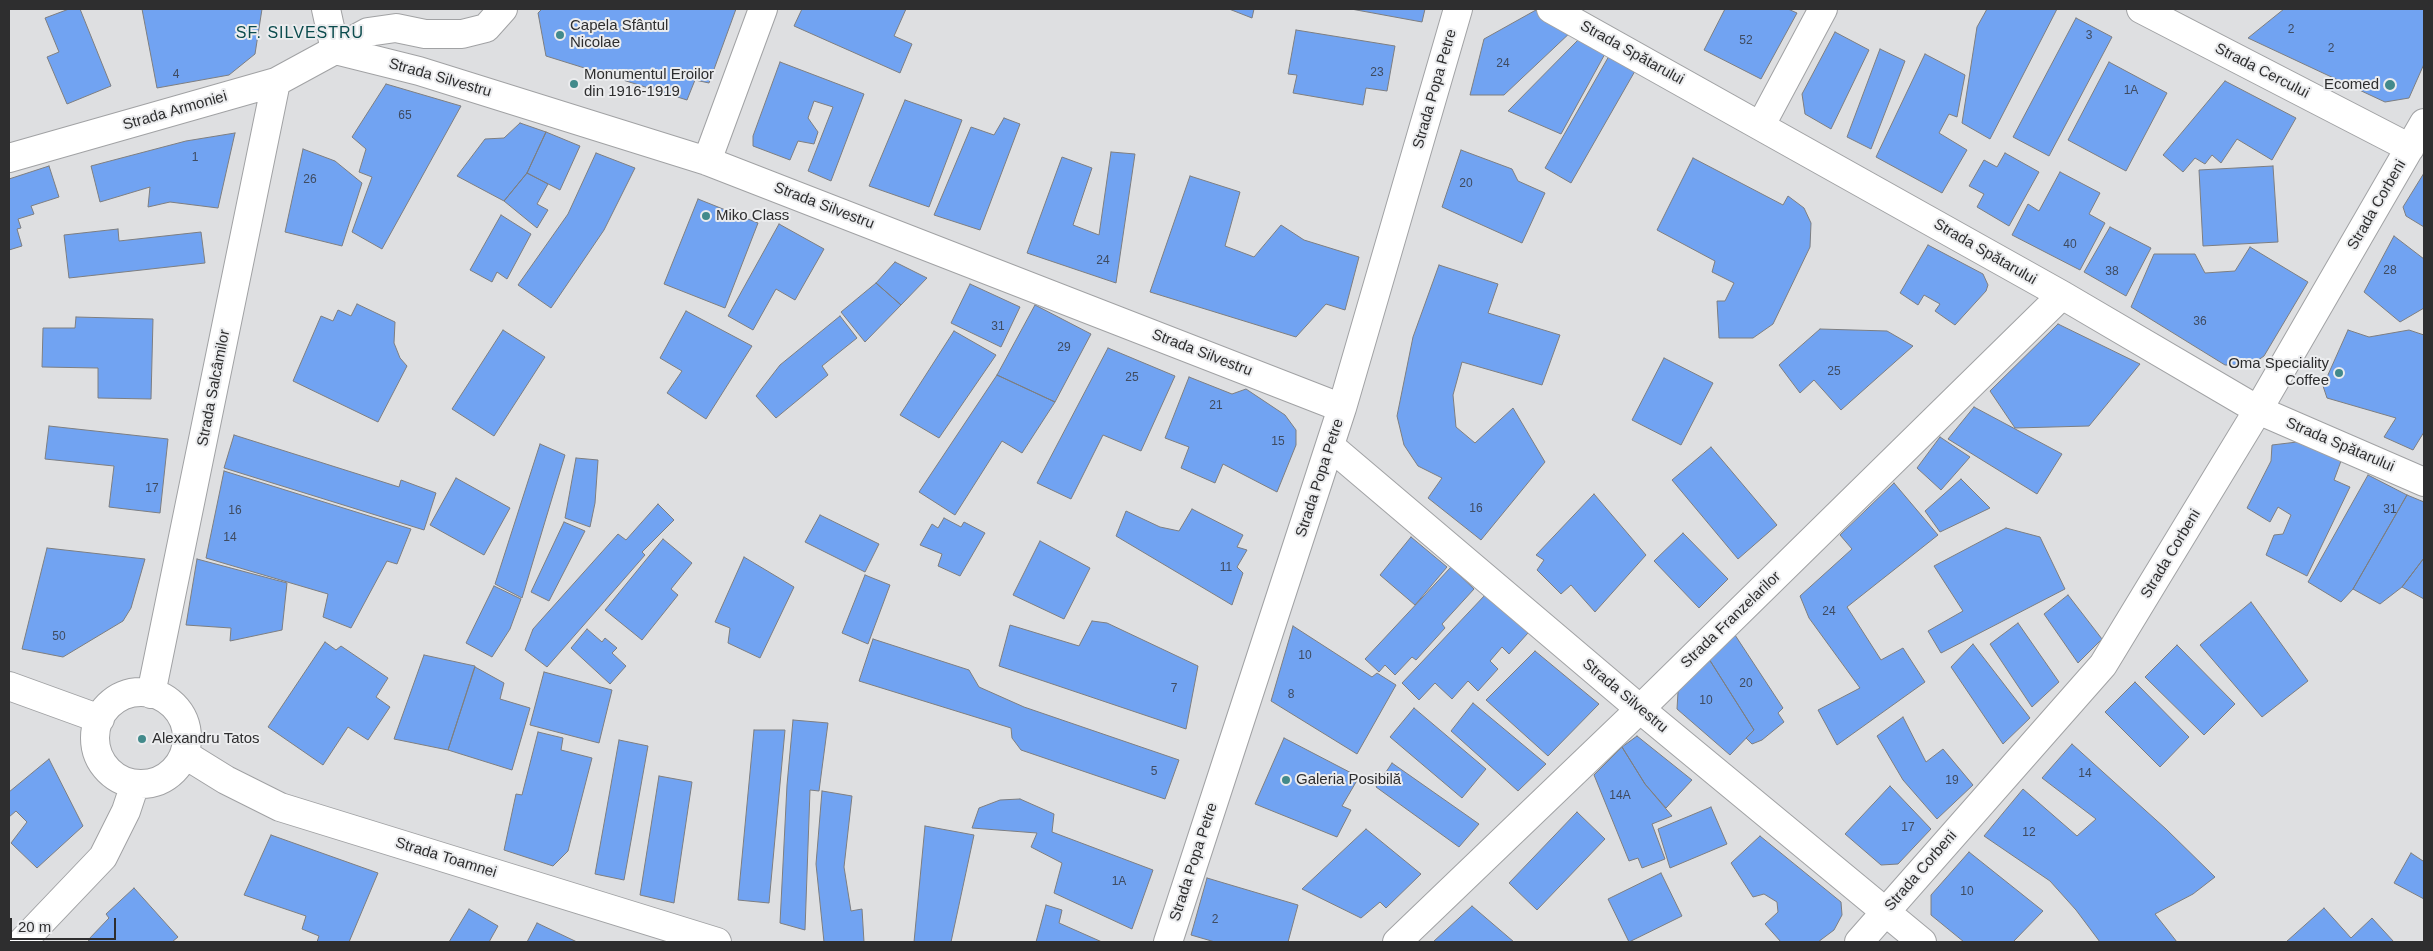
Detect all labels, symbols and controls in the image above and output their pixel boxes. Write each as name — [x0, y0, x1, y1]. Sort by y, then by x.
place label: Capela Sfântul Nicolae — [570, 17, 668, 52]
street label: Strada Spătarului — [1577, 17, 1687, 89]
house number: 2 — [2288, 23, 2294, 37]
district label: SF. SILVESTRU — [234, 24, 366, 44]
street label: Strada Popa Petre — [1409, 27, 1461, 151]
marker: Capela Sfântul Nicolae — [554, 29, 566, 41]
house number: 3 — [2086, 29, 2092, 43]
house number: 52 — [1739, 34, 1753, 48]
street label: Strada Cercului — [2212, 40, 2312, 102]
house number: 2 — [2328, 42, 2334, 56]
street label: Strada Silvestru — [387, 55, 493, 101]
house number: 24 — [1496, 57, 1510, 71]
place label: Monumentul Eroilor din 1916-1919 — [584, 66, 714, 101]
house number: 23 — [1370, 66, 1384, 80]
house number: 4 — [173, 68, 179, 82]
place label: Ecomed — [2324, 76, 2379, 94]
marker: Monumentul Eroilor din 1916-1919 — [568, 78, 580, 90]
marker: Ecomed — [2383, 78, 2397, 92]
house number: 1A — [2124, 84, 2138, 98]
street label: Strada Armoniei — [121, 88, 229, 134]
house number: 65 — [398, 109, 412, 123]
house number: 1 — [192, 151, 198, 165]
street label: Strada Corbeni — [2344, 157, 2410, 253]
house number: 26 — [303, 173, 317, 187]
house number: 20 — [1459, 177, 1473, 191]
street label: Strada Silvestru — [771, 179, 877, 233]
place label: Miko Class — [716, 207, 789, 225]
marker: Miko Class — [700, 210, 712, 222]
street label: Strada Spătarului — [1930, 215, 2040, 289]
house number: 40 — [2063, 238, 2077, 252]
house number: 24 — [1096, 254, 1110, 268]
house number: 28 — [2383, 264, 2397, 278]
house number: 38 — [2105, 265, 2119, 279]
house number: 36 — [2193, 315, 2207, 329]
house number: 31 — [991, 320, 1005, 334]
street label: Strada Silvestru — [1149, 326, 1255, 380]
street label: Strada Salcâmilor — [194, 328, 234, 448]
house number: 29 — [1057, 341, 1071, 355]
place label: Oma Speciality Coffee — [2228, 355, 2329, 390]
house number: 25 — [1827, 365, 1841, 379]
marker: Oma Speciality Coffee — [2333, 367, 2345, 379]
house number: 25 — [1125, 371, 1139, 385]
house number: 21 — [1209, 399, 1223, 413]
street label: Strada Spătarului — [2283, 414, 2397, 476]
street label: Strada Popa Petre — [1292, 417, 1348, 539]
house number: 15 — [1271, 435, 1285, 449]
house number: 17 — [145, 482, 159, 496]
house number: 16 — [1469, 502, 1483, 516]
house number: 31 — [2383, 503, 2397, 517]
house number: 16 — [228, 504, 242, 518]
street label: Strada Corbeni — [2137, 506, 2205, 602]
house number: 14 — [223, 531, 237, 545]
house number: 11 — [1220, 561, 1232, 575]
street label: Strada Franzelarilor — [1677, 568, 1785, 672]
house number: 24 — [1822, 605, 1836, 619]
house number: 50 — [52, 630, 66, 644]
house number: 10 — [1298, 649, 1312, 663]
street label: Strada Silvestru — [1579, 655, 1671, 737]
house number: 20 — [1739, 677, 1753, 691]
house number: 7 — [1171, 682, 1177, 696]
house number: 8 — [1288, 688, 1294, 702]
house number: 10 — [1699, 694, 1713, 708]
place label: Alexandru Tatos — [152, 730, 260, 748]
marker: Alexandru Tatos — [136, 733, 148, 745]
house number: 5 — [1151, 765, 1157, 779]
house number: 14 — [2078, 767, 2092, 781]
place label: Galeria Posibilă — [1296, 771, 1401, 789]
marker: Galeria Posibilă — [1280, 774, 1292, 786]
house number: 19 — [1945, 774, 1959, 788]
house number: 14A — [1609, 789, 1631, 803]
street label: Strada Popa Petre — [1166, 801, 1222, 923]
house number: 17 — [1901, 821, 1915, 835]
house number: 12 — [2022, 826, 2036, 840]
street label: Strada Corbeni — [1881, 827, 1961, 915]
street label: Strada Toamnei — [393, 834, 499, 882]
house number: 1A — [1112, 875, 1126, 889]
house number: 10 — [1960, 885, 1974, 899]
scale bar — [12, 908, 119, 940]
house number: 2 — [1212, 913, 1218, 927]
text: 20 m — [18, 918, 51, 935]

